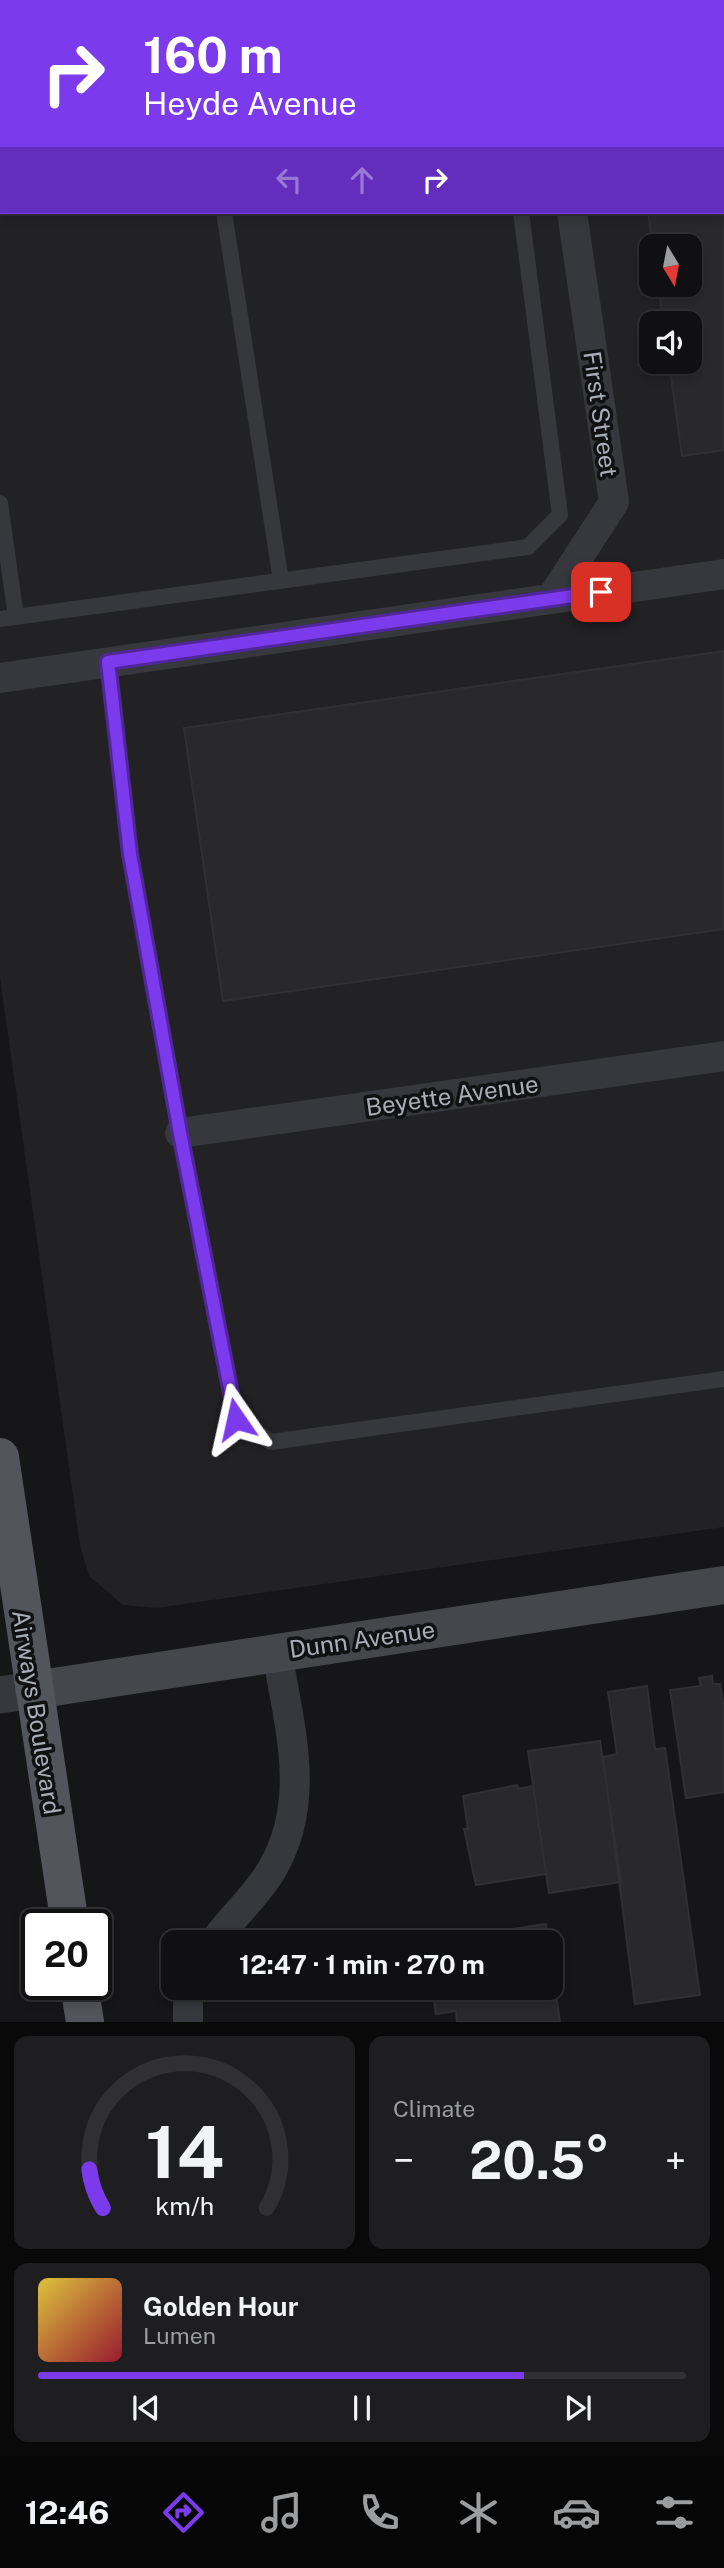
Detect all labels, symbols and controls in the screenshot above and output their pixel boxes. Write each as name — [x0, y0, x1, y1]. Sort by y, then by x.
text: 160 m — [143, 26, 283, 84]
icon: right — [28, 28, 119, 119]
text: Heyde Avenue — [143, 85, 357, 122]
icon: left — [270, 161, 308, 199]
icon: ahead — [343, 161, 381, 199]
icon: right — [416, 161, 454, 199]
north arrow — [639, 234, 702, 298]
map controls — [639, 234, 702, 374]
button: sound — [639, 311, 702, 374]
street label: First Street — [578, 349, 624, 479]
pin — [571, 562, 631, 622]
icon: arrive — [582, 573, 620, 611]
street label: Beyette Avenue — [364, 1069, 540, 1121]
position arrow — [199, 1382, 273, 1456]
street label: Airways Boulevard — [7, 1608, 67, 1816]
street label: Dunn Avenue — [287, 1615, 437, 1663]
speed limit sign: 20 — [21, 1909, 112, 2000]
text: 12:47 · 1 min · 270 m — [239, 1949, 485, 1980]
text: Climate — [393, 2095, 475, 2122]
text: 14 — [145, 2110, 224, 2195]
text: 20.5° — [469, 2130, 610, 2191]
text: − — [393, 2138, 414, 2183]
text: + — [665, 2138, 686, 2183]
text: km/h — [155, 2191, 214, 2221]
text: Golden Hour — [143, 2291, 298, 2322]
text: Lumen — [143, 2322, 216, 2349]
icon: previous — [127, 2389, 165, 2427]
icon: pause — [343, 2389, 381, 2427]
icon: next — [559, 2389, 597, 2427]
icon: directions — [159, 2488, 208, 2537]
icon: music — [257, 2488, 306, 2537]
icon: phone — [355, 2488, 404, 2537]
icon: climate — [454, 2488, 503, 2537]
icon: car — [552, 2488, 601, 2537]
icon: filters — [650, 2488, 699, 2537]
text: 12:46 — [25, 2494, 109, 2531]

